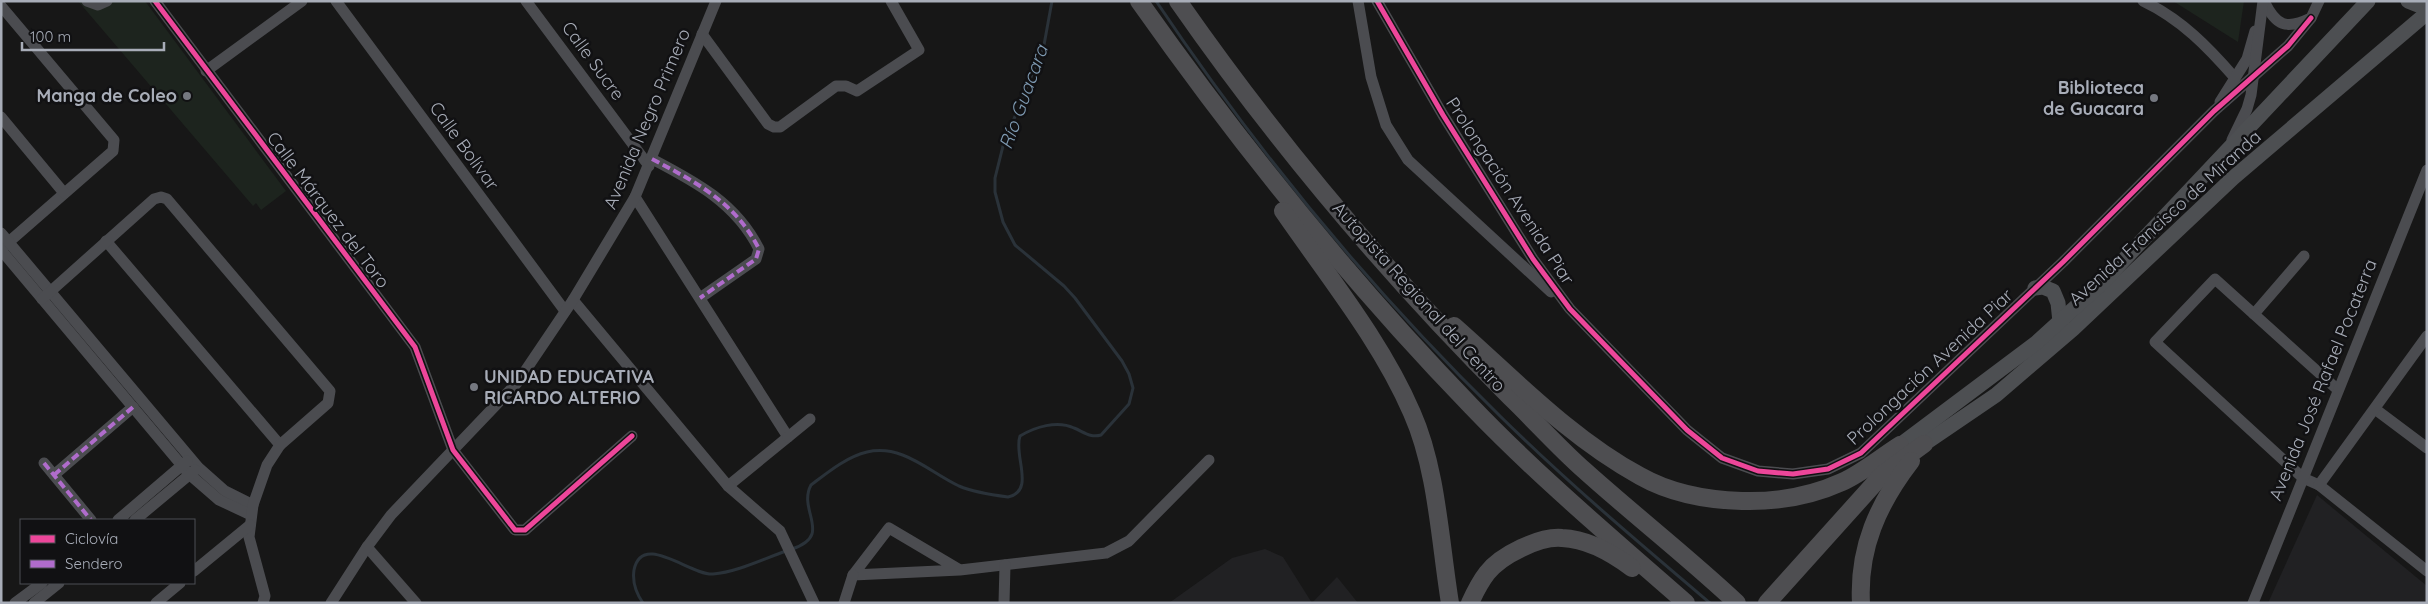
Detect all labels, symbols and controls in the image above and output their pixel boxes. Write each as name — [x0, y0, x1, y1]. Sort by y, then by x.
street label: Calle Sucre — [557, 17, 630, 105]
scale bar — [22, 20, 165, 52]
street label: Avenida Negro Primero — [598, 25, 695, 213]
text: 100 m — [30, 27, 71, 46]
water label: Río Guacara — [993, 40, 1053, 152]
place label: Biblioteca de Guacara — [2043, 76, 2144, 120]
place label: Manga de Coleo — [36, 84, 177, 107]
marker: Manga de Coleo — [181, 90, 193, 102]
marker: Biblioteca de Guacara — [2148, 92, 2160, 104]
street label: Prolongación Avenida Piar — [1441, 93, 1580, 289]
street label: Calle Bolívar — [425, 97, 504, 194]
street label: Avenida Francisco de Miranda — [2064, 125, 2266, 310]
street label: Calle Márquez del Toro — [262, 127, 395, 293]
street label: Autopista Regional del Centro — [1328, 197, 1511, 397]
street label: Avenida José Rafael Pocaterra — [2263, 256, 2382, 504]
street label: Prolongación Avenida Piar — [1842, 284, 2018, 450]
place label: UNIDAD EDUCATIVA RICARDO ALTERIO — [484, 365, 655, 409]
marker: UNIDAD EDUCATIVA RICARDO ALTERIO — [468, 381, 480, 393]
legend — [20, 519, 195, 584]
text: Ciclovía — [65, 529, 118, 548]
text: Sendero — [65, 554, 123, 573]

